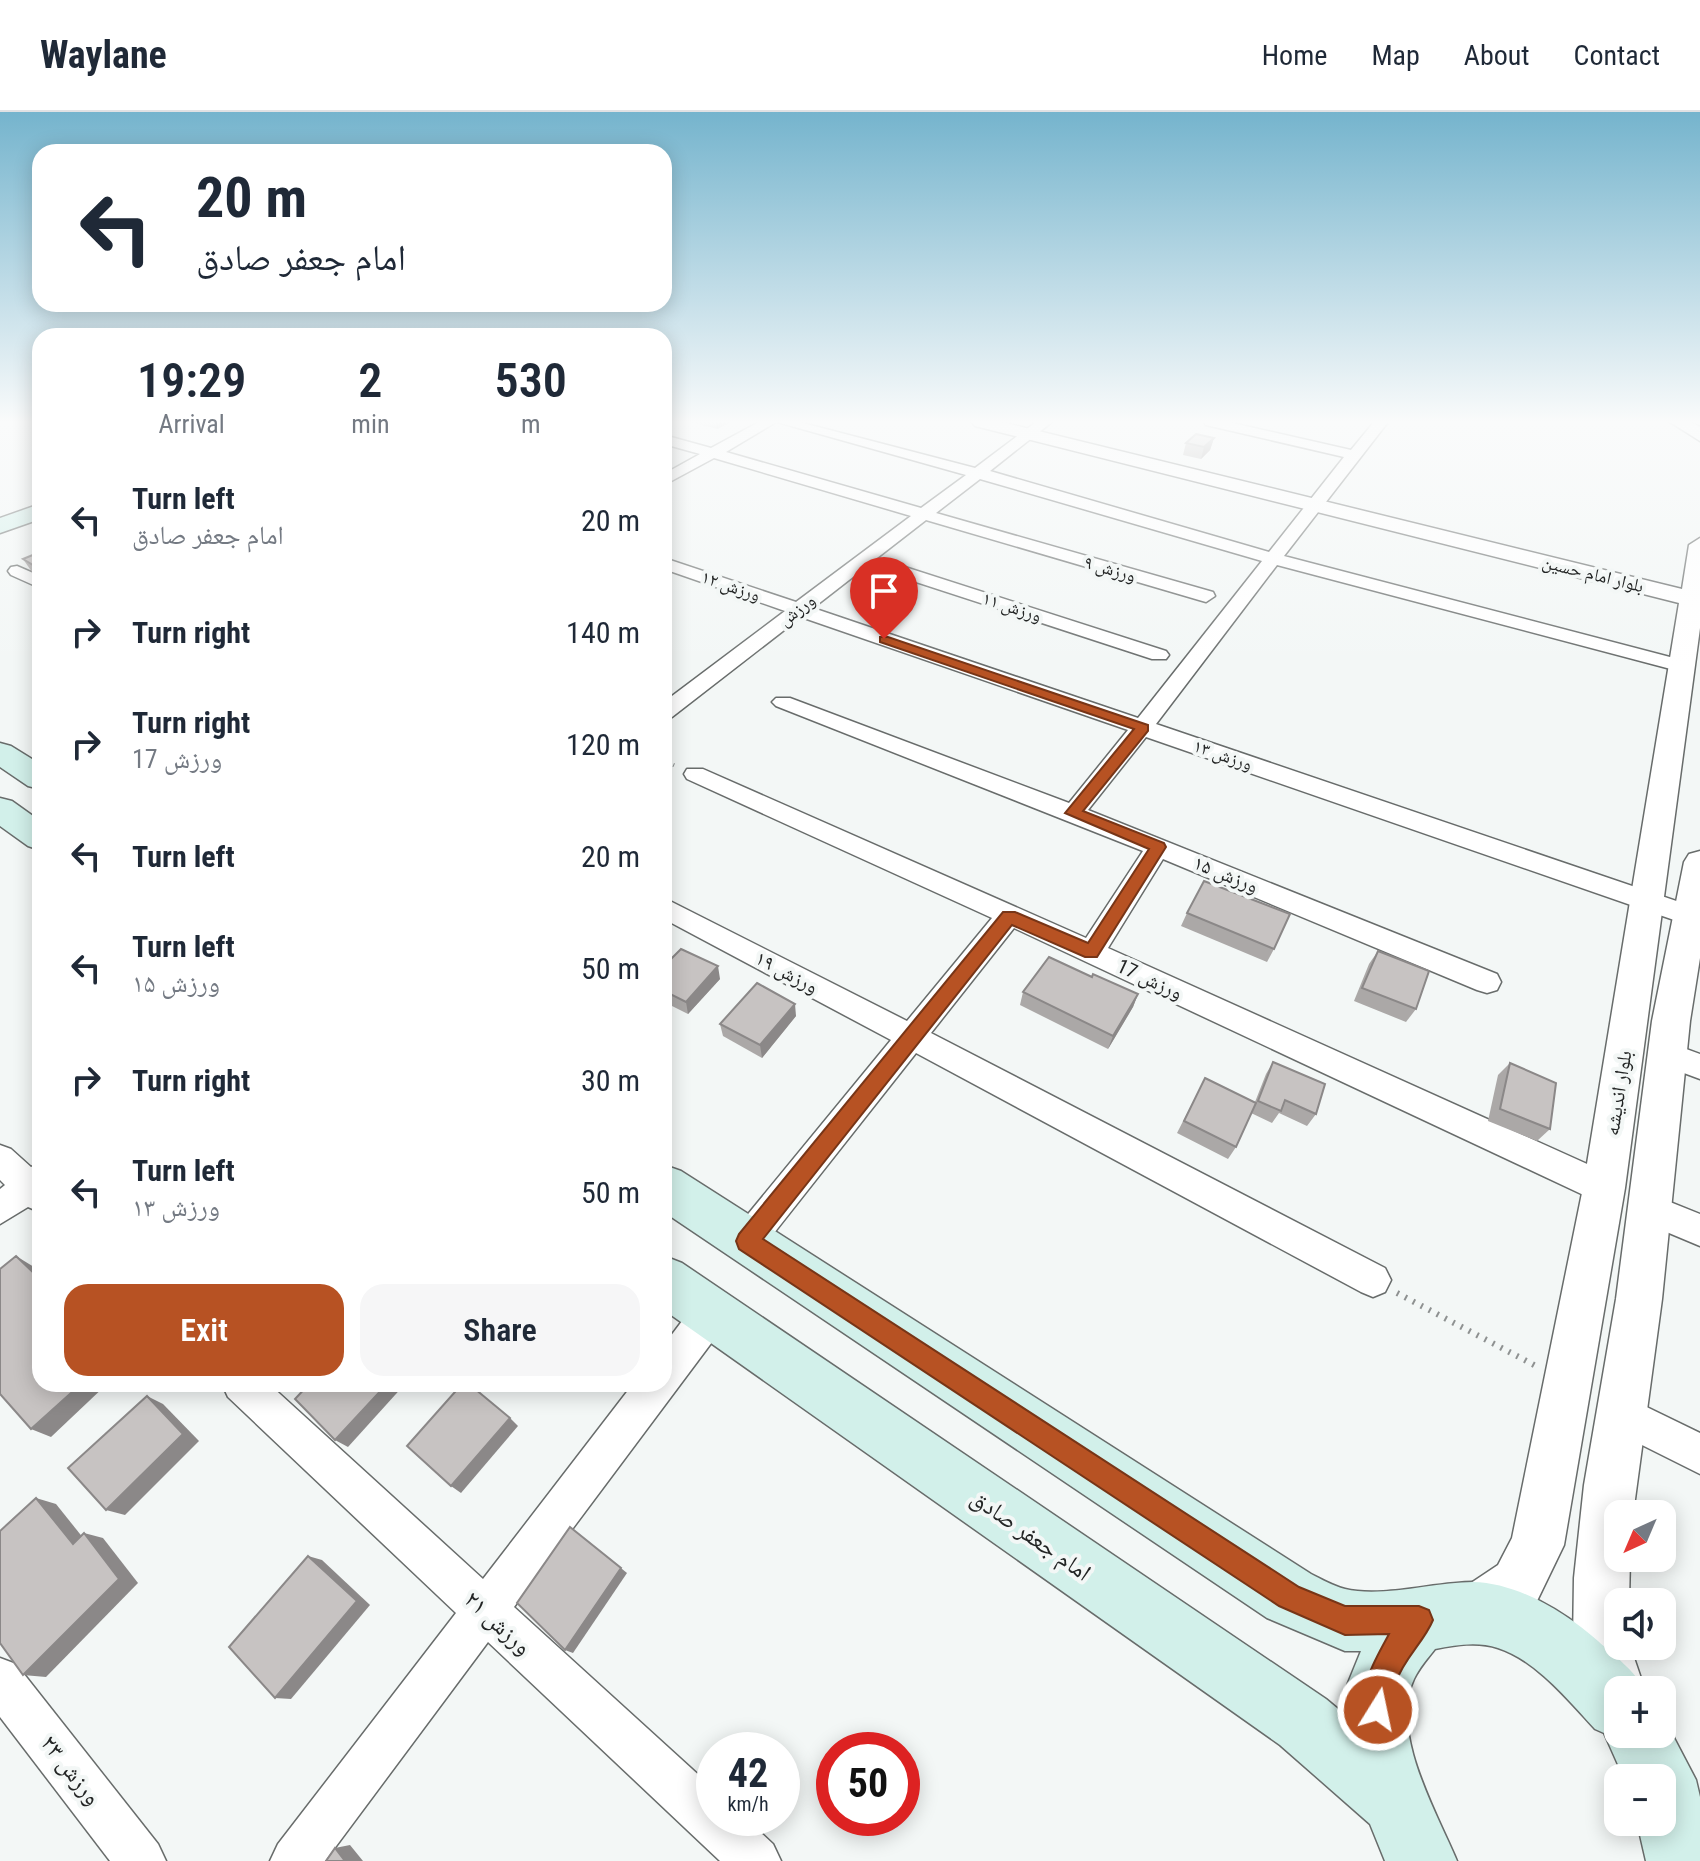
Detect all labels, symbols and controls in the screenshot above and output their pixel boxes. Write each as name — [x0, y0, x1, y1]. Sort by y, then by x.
text: Waylane — [40, 33, 167, 77]
text: Home — [1262, 39, 1327, 72]
text: Map — [1371, 39, 1420, 72]
text: About — [1464, 39, 1530, 72]
text: Contact — [1574, 39, 1660, 72]
text: 20 m — [196, 165, 307, 231]
icon: left — [64, 176, 168, 280]
text: امام جعفر صادق — [196, 237, 406, 279]
text: 19:29 — [137, 352, 246, 409]
text: 2 — [358, 352, 382, 409]
text: 530 — [495, 352, 567, 409]
text: Arrival — [159, 409, 225, 439]
text: min — [351, 409, 389, 439]
text: m — [521, 409, 541, 439]
text: Turn left — [132, 481, 235, 516]
icon: left — [64, 498, 108, 542]
text: 20 m — [581, 503, 640, 538]
text: امام جعفر صادق — [132, 520, 284, 550]
street label: ورزش ۹ — [1082, 551, 1138, 587]
street label: بلوار امام حسین — [1540, 551, 1646, 598]
pin — [850, 557, 918, 639]
street label: ورزش ۱۲ — [699, 566, 763, 606]
icon: arrive — [862, 569, 906, 613]
street label: ورزش ۱۱ — [980, 587, 1044, 627]
street label: ورزش — [774, 589, 820, 631]
icon: right — [64, 610, 108, 654]
text: Turn right — [132, 615, 250, 650]
text: 140 m — [566, 615, 640, 650]
text: Turn right — [132, 705, 250, 740]
icon: right — [64, 722, 108, 766]
text: 120 m — [566, 727, 640, 762]
street label: ورزش ۱۳ — [1191, 735, 1255, 775]
text: ورزش 17 — [132, 744, 222, 774]
icon: left — [64, 834, 108, 878]
text: Turn left — [132, 839, 235, 874]
text: 20 m — [581, 839, 640, 874]
street label: ورزش ۱۵ — [1190, 850, 1262, 898]
text: Turn left — [132, 929, 235, 964]
icon: left — [64, 946, 108, 990]
street label: ورزش ۱۹ — [752, 946, 822, 998]
text: 50 m — [581, 951, 640, 986]
street label: ورزش 17 — [1113, 953, 1187, 1005]
text: ورزش ۱۵ — [132, 968, 220, 998]
street label: بلوار اندیشه — [1599, 1049, 1637, 1137]
icon: right — [64, 1058, 108, 1102]
text: Turn right — [132, 1063, 250, 1098]
text: 30 m — [581, 1063, 640, 1098]
text: Turn left — [132, 1153, 235, 1188]
icon: left — [64, 1170, 108, 1214]
text: 50 m — [581, 1175, 640, 1210]
text: ورزش ۱۳ — [132, 1192, 220, 1222]
button: Exit — [64, 1284, 344, 1376]
button: Share — [360, 1284, 640, 1376]
street label: امام جعفر صادق — [964, 1483, 1096, 1588]
north arrow — [1604, 1500, 1676, 1572]
map controls — [1604, 1500, 1676, 1836]
street label: ورزش ۲۱ — [459, 1585, 537, 1661]
button: sound — [1604, 1588, 1676, 1660]
position arrow — [1336, 1668, 1420, 1752]
button: + — [1604, 1676, 1676, 1748]
street label: ورزش ۲۳ — [35, 1729, 107, 1811]
speed limit sign: 50 — [816, 1732, 920, 1836]
text: 42 — [728, 1750, 768, 1797]
button: − — [1604, 1764, 1676, 1836]
text: km/h — [727, 1792, 769, 1816]

